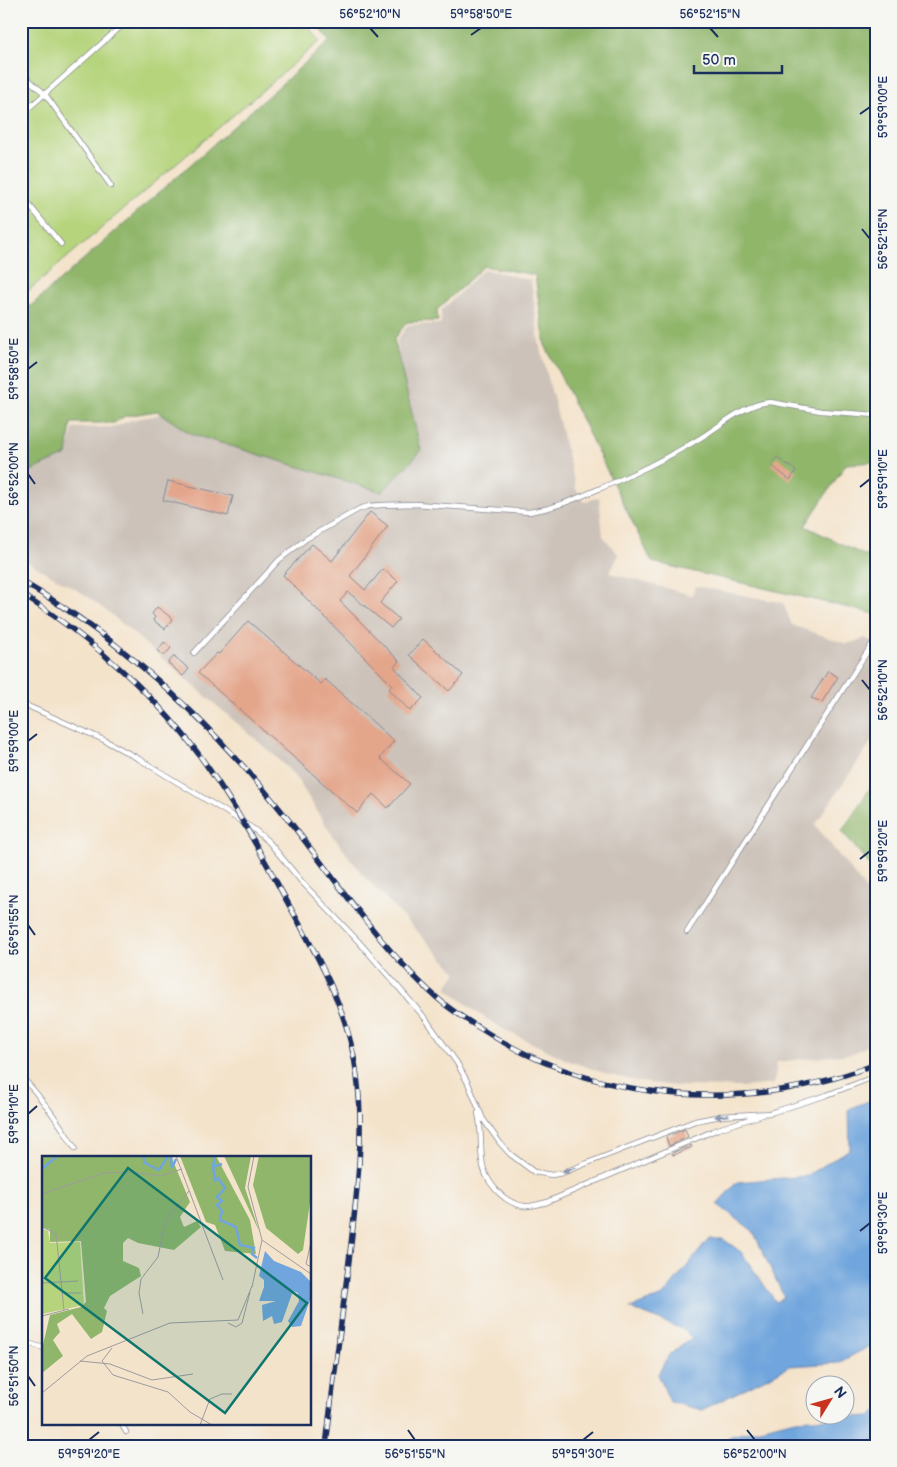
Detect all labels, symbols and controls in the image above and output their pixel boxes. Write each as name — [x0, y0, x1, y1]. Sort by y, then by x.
text: 56°52'10"N — [339, 7, 401, 22]
text: 59°58'50"E — [450, 7, 512, 22]
text: 56°52'15"N — [679, 7, 741, 22]
scale bar — [694, 42, 782, 74]
text: 50 m — [702, 51, 736, 70]
text: 59°59'00"E — [876, 76, 891, 138]
text: 56°52'15"N — [876, 208, 891, 270]
text: 59°58'50"E — [7, 338, 22, 400]
text: 56°52'00"N — [7, 442, 22, 506]
text: 59°59'10"E — [876, 449, 891, 509]
text: 56°52'10"N — [876, 659, 891, 721]
text: 59°59'00"E — [7, 710, 22, 772]
text: 59°59'20"E — [876, 820, 891, 882]
text: 56°51'55"N — [7, 895, 22, 955]
text: 59°59'10"E — [7, 1084, 22, 1144]
one-way arrow — [714, 1112, 730, 1120]
inset map — [42, 1156, 311, 1424]
one-way arrow — [561, 1166, 576, 1174]
text: 59°59'30"E — [876, 1192, 891, 1254]
text: 56°51'50"N — [7, 1345, 22, 1407]
north arrow — [804, 1374, 854, 1424]
text: N — [830, 1383, 850, 1402]
text: 59°59'20"E — [58, 1447, 120, 1462]
text: 56°51'55"N — [385, 1447, 445, 1462]
text: 59°59'30"E — [552, 1447, 614, 1462]
text: 56°52'00"N — [723, 1447, 787, 1462]

